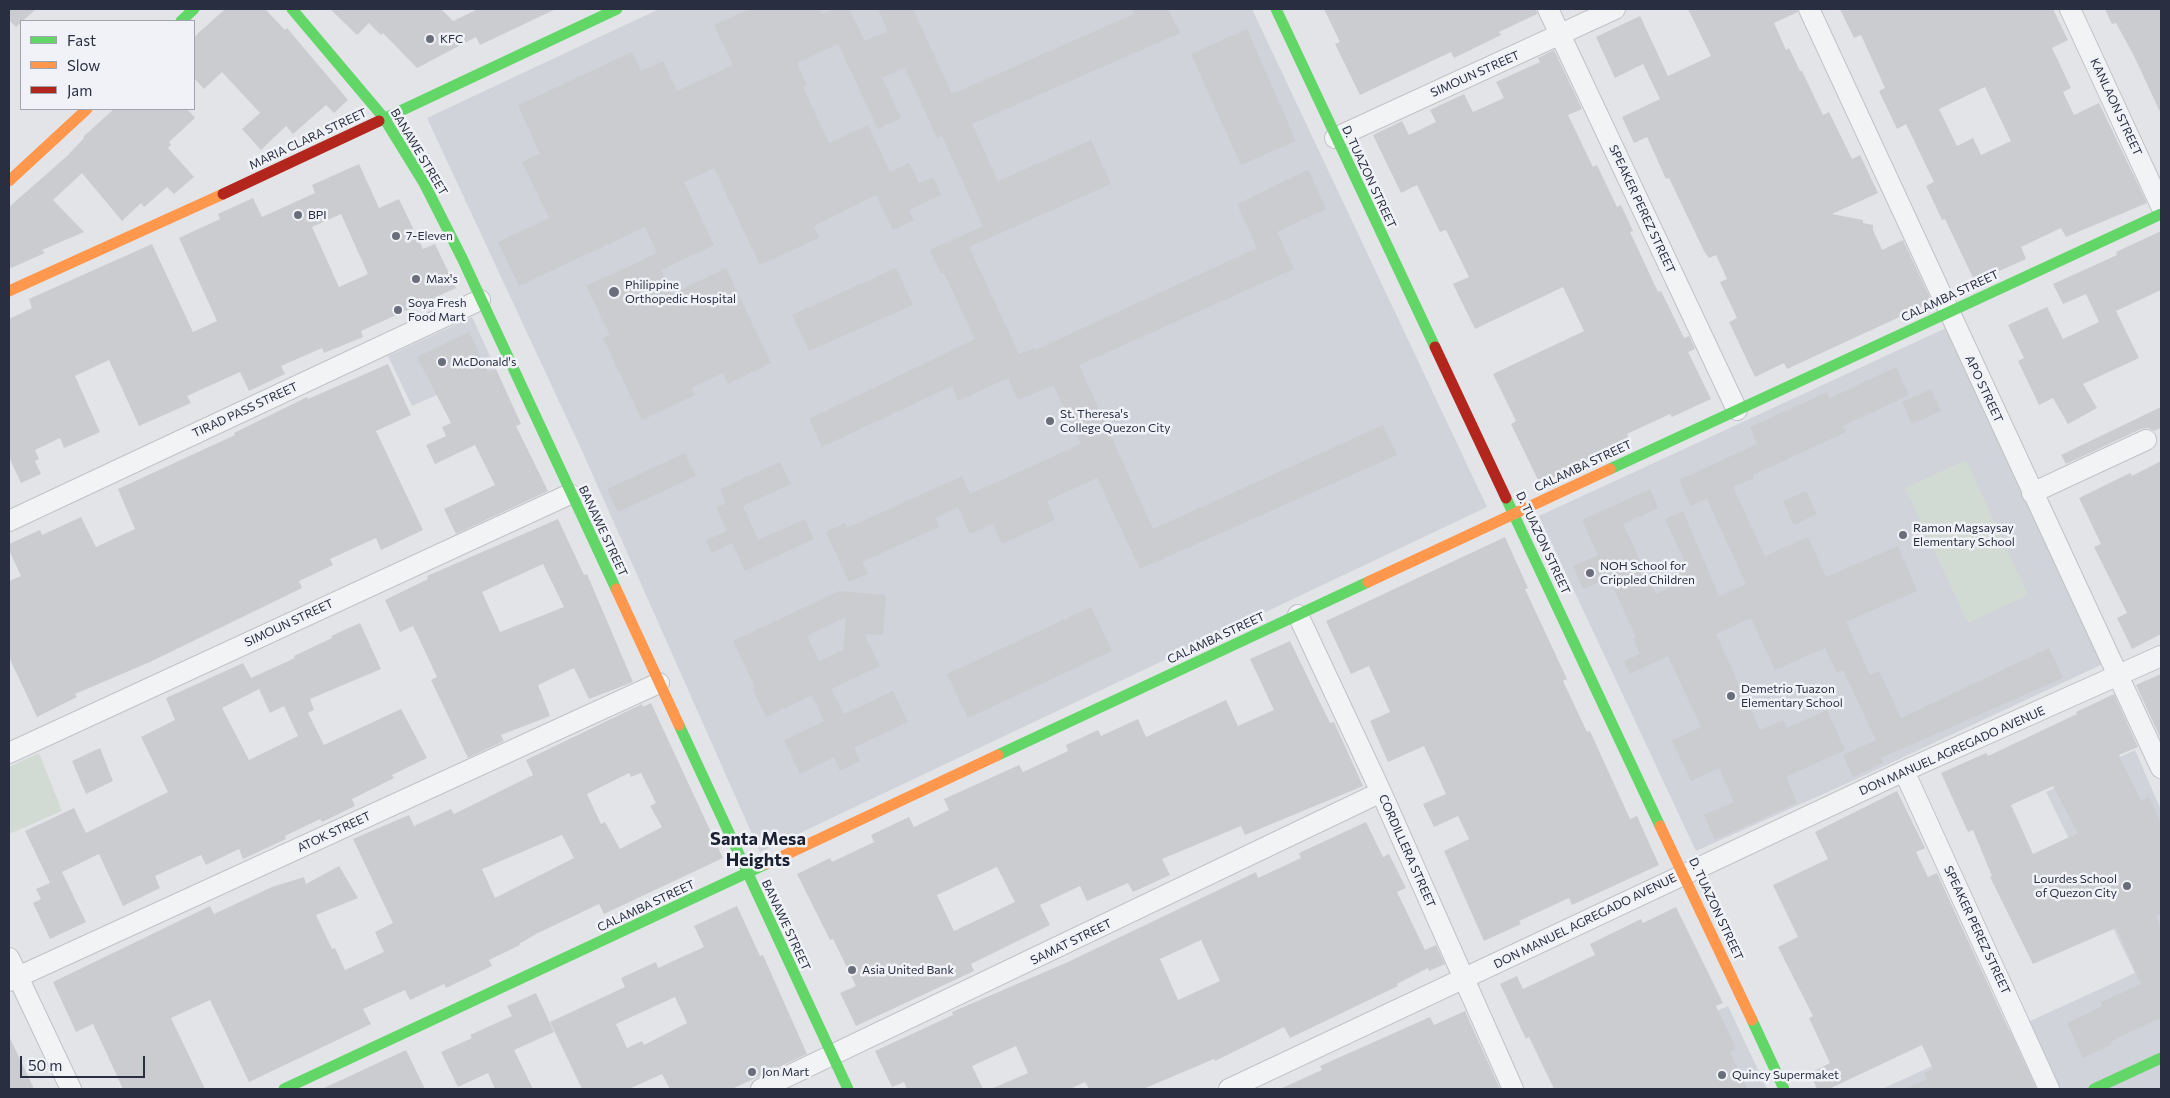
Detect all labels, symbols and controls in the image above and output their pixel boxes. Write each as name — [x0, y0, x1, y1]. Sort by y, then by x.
legend — [20, 20, 195, 110]
text: Fast — [67, 31, 96, 49]
place label: KFC — [440, 32, 463, 46]
marker: KFC — [424, 33, 436, 45]
street label: SIMOUN STREET — [1428, 48, 1522, 100]
text: Slow — [67, 56, 100, 74]
street label: KANLAON STREET — [2087, 56, 2145, 158]
text: Jam — [67, 81, 92, 99]
street label: MARIA CLARA STREET — [247, 105, 369, 173]
street label: BANAWE STREET — [387, 106, 451, 198]
street label: D. TUAZON STREET — [1339, 123, 1399, 231]
street label: SPEAKER PEREZ STREET — [1606, 142, 1678, 276]
place label: BPI — [308, 208, 327, 222]
marker: BPI — [292, 209, 304, 221]
place label: 7-Eleven — [406, 229, 453, 243]
marker: 7-Eleven — [390, 230, 402, 242]
street label: CALAMBA STREET — [1899, 267, 2001, 325]
place label: Max's — [426, 272, 458, 286]
marker: Max's — [410, 273, 422, 285]
place label: Philippine Orthopedic Hospital — [625, 278, 736, 306]
marker: Philippine Orthopedic Hospital — [607, 285, 621, 299]
place label: Soya Fresh Food Mart — [408, 296, 467, 324]
marker: Soya Fresh Food Mart — [392, 304, 404, 316]
street label: APO STREET — [1962, 353, 2006, 425]
place label: McDonald's — [452, 355, 516, 369]
marker: McDonald's — [436, 356, 448, 368]
street label: TIRAD PASS STREET — [190, 379, 300, 441]
place label: St. Theresa's College Quezon City — [1060, 407, 1170, 435]
marker: St. Theresa's College Quezon City — [1044, 415, 1056, 427]
street label: CALAMBA STREET — [1532, 437, 1634, 495]
street label: BANAWE STREET — [576, 483, 630, 579]
street label: D. TUAZON STREET — [1513, 489, 1573, 597]
place label: Ramon Magsaysay Elementary School — [1913, 521, 2015, 549]
marker: Ramon Magsaysay Elementary School — [1897, 529, 1909, 541]
place label: NOH School for Crippled Children — [1600, 559, 1695, 587]
marker: NOH School for Crippled Children — [1584, 567, 1596, 579]
street label: SIMOUN STREET — [242, 596, 336, 650]
street label: CALAMBA STREET — [1165, 609, 1267, 667]
place label: Demetrio Tuazon Elementary School — [1741, 682, 1843, 710]
marker: Demetrio Tuazon Elementary School — [1725, 690, 1737, 702]
street label: DON MANUEL AGREGADO AVENUE — [1857, 703, 2047, 799]
street label: CORDILLERA STREET — [1376, 792, 1438, 910]
street label: ATOK STREET — [295, 809, 373, 855]
district label: Santa Mesa Heights — [710, 828, 806, 871]
street label: D. TUAZON STREET — [1686, 855, 1746, 963]
street label: SPEAKER PEREZ STREET — [1941, 863, 2013, 997]
street label: DON MANUEL AGREGADO AVENUE — [1491, 870, 1679, 972]
place label: Lourdes School of Quezon City — [2033, 872, 2117, 900]
street label: CALAMBA STREET — [595, 877, 697, 935]
street label: BANAWE STREET — [759, 877, 813, 973]
marker: Lourdes School of Quezon City — [2121, 880, 2133, 892]
street label: SAMAT STREET — [1028, 916, 1114, 968]
place label: Asia United Bank — [862, 963, 954, 977]
marker: Asia United Bank — [846, 964, 858, 976]
scale bar — [22, 1046, 148, 1078]
text: 50 m — [28, 1056, 62, 1074]
place label: Jon Mart — [762, 1065, 809, 1079]
marker: Jon Mart — [746, 1066, 758, 1078]
place label: Quincy Supermaket — [1732, 1068, 1839, 1082]
marker: Quincy Supermaket — [1716, 1069, 1728, 1081]

